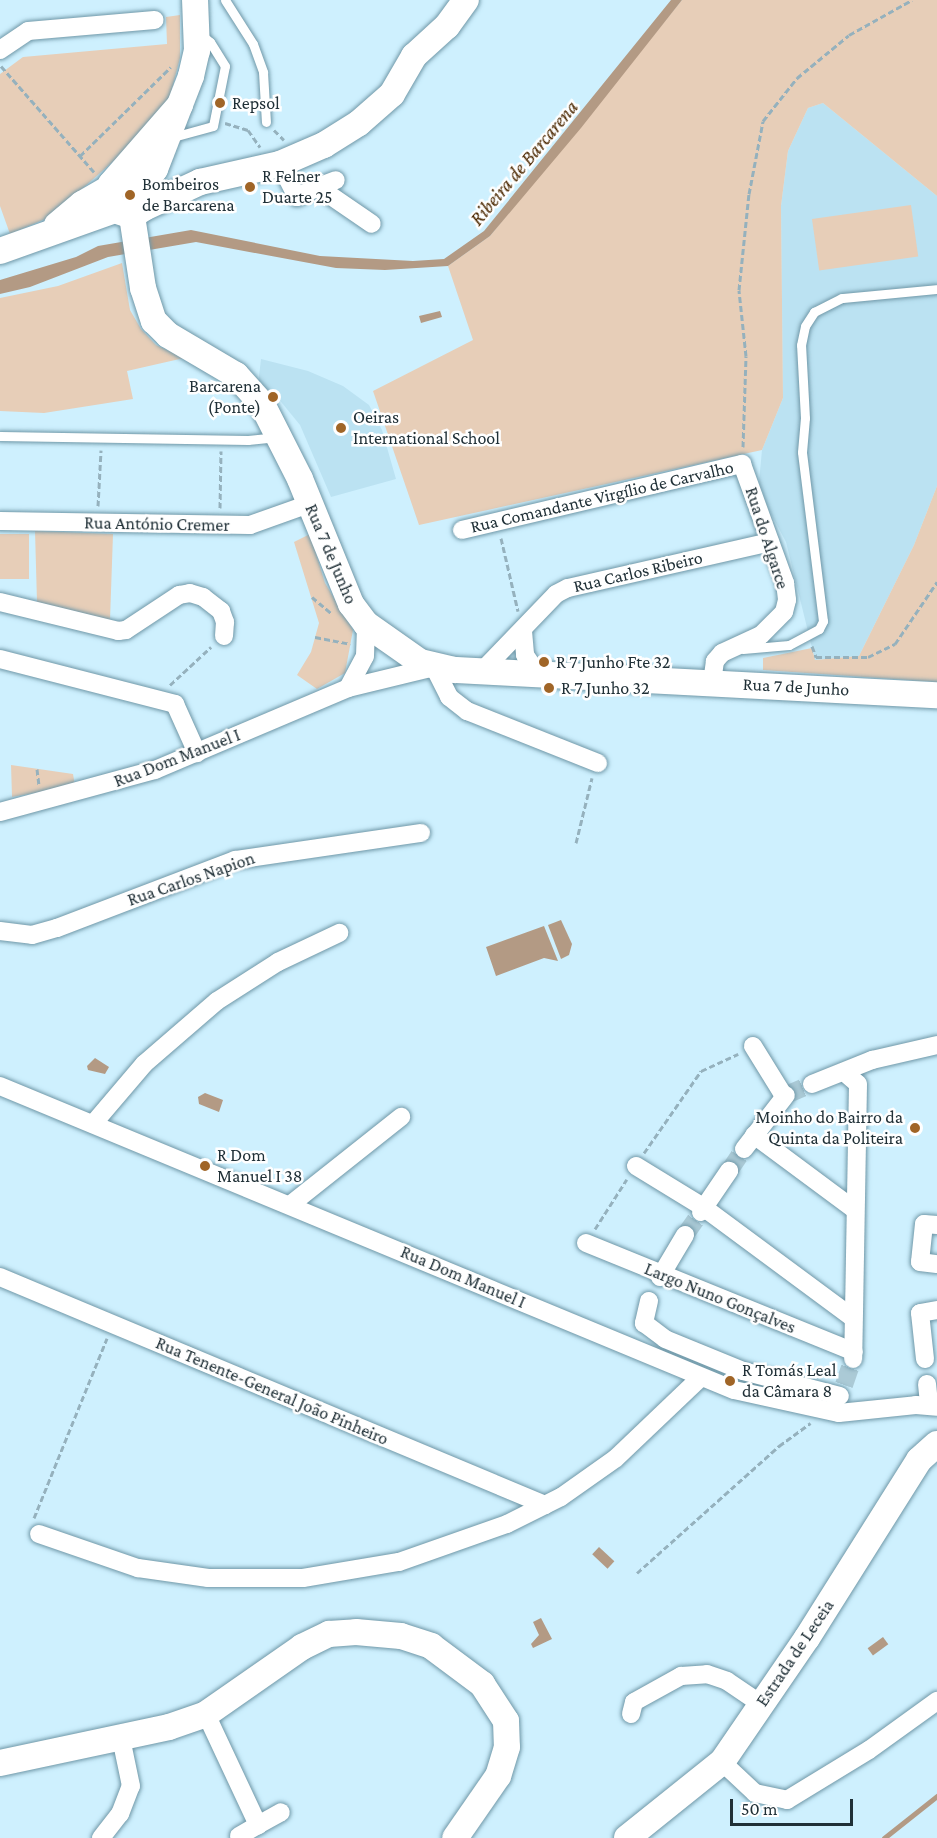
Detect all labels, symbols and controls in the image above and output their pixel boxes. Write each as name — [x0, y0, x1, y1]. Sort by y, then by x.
place label: Repsol — [232, 92, 280, 114]
marker: Repsol — [213, 96, 227, 110]
water label: Ribeira de Barcarena — [465, 96, 583, 230]
place label: R Felner Duarte 25 — [262, 166, 332, 208]
place label: Bombeiros de Barcarena — [142, 174, 235, 216]
marker: R Felner Duarte 25 — [243, 180, 257, 194]
marker: Bombeiros de Barcarena — [123, 188, 137, 202]
place label: Barcarena (Ponte) — [189, 376, 261, 418]
marker: Barcarena (Ponte) — [266, 390, 280, 404]
place label: Oeiras International School — [353, 407, 500, 450]
marker: Oeiras International School — [334, 421, 348, 435]
street label: Rua Comandante Virgílio de Carvalho — [468, 456, 736, 538]
street label: Rua do Algarce — [740, 484, 794, 592]
street label: Rua 7 de Junho — [300, 501, 362, 607]
street label: Rua António Cremer — [84, 512, 230, 536]
street label: Rua Carlos Ribeiro — [571, 547, 705, 597]
place label: R 7 Junho Fte 32 — [556, 651, 670, 673]
marker: R 7 Junho Fte 32 — [537, 655, 551, 669]
street label: Rua 7 de Junho — [742, 673, 850, 701]
place label: R 7 Junho 32 — [561, 677, 650, 699]
marker: R 7 Junho 32 — [542, 681, 556, 695]
street label: Rua Dom Manuel I — [111, 724, 243, 792]
street label: Rua Carlos Napion — [125, 847, 257, 911]
place label: Moinho do Bairro da Quinta da Politeira — [756, 1107, 903, 1150]
marker: Moinho do Bairro da Quinta da Politeira — [908, 1121, 922, 1135]
place label: R Dom Manuel I 38 — [217, 1145, 303, 1188]
marker: R Dom Manuel I 38 — [198, 1159, 212, 1173]
street label: Rua Dom Manuel I — [397, 1241, 529, 1313]
street label: Largo Nuno Gonçalves — [641, 1258, 799, 1338]
street label: Rua Tenente-General João Pinheiro — [152, 1332, 392, 1450]
place label: R Tomás Leal da Câmara 8 — [742, 1360, 837, 1402]
marker: R Tomás Leal da Câmara 8 — [723, 1374, 737, 1388]
street label: Estrada de Leceia — [751, 1595, 839, 1711]
scale bar — [733, 1787, 856, 1825]
text: 50 m — [741, 1799, 778, 1819]

